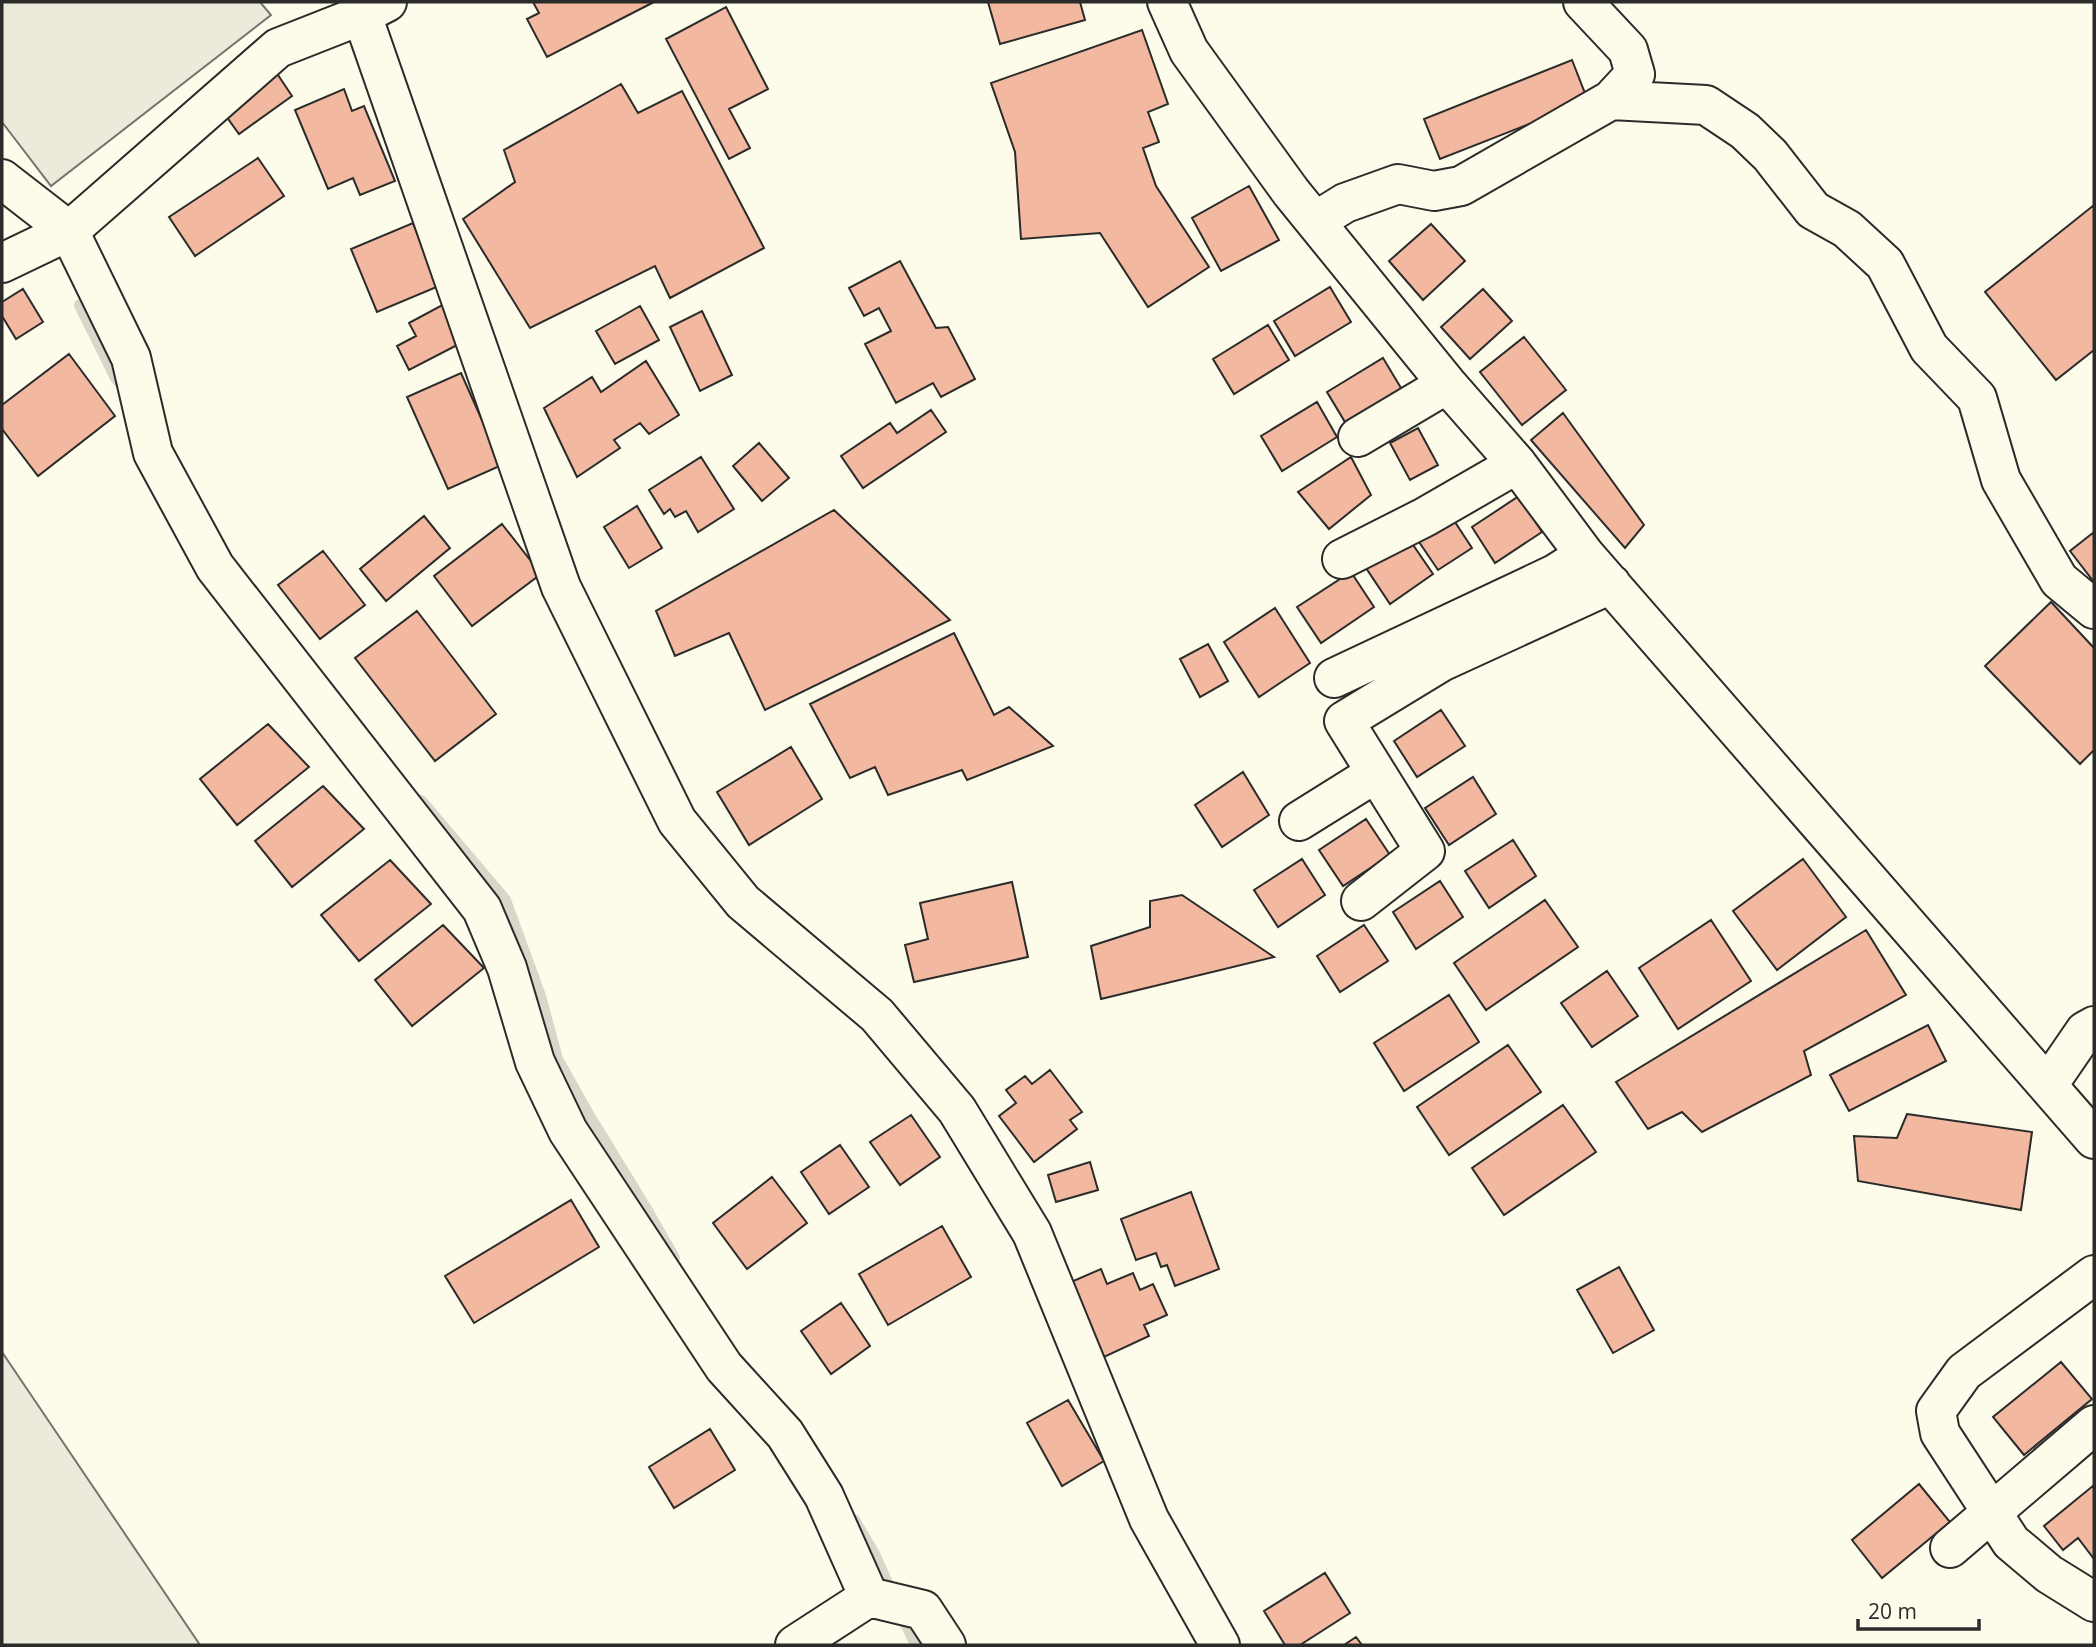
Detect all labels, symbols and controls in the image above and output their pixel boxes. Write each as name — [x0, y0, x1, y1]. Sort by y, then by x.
scale bar — [1858, 1588, 1979, 1632]
text: 20 m — [1868, 1597, 1917, 1625]

